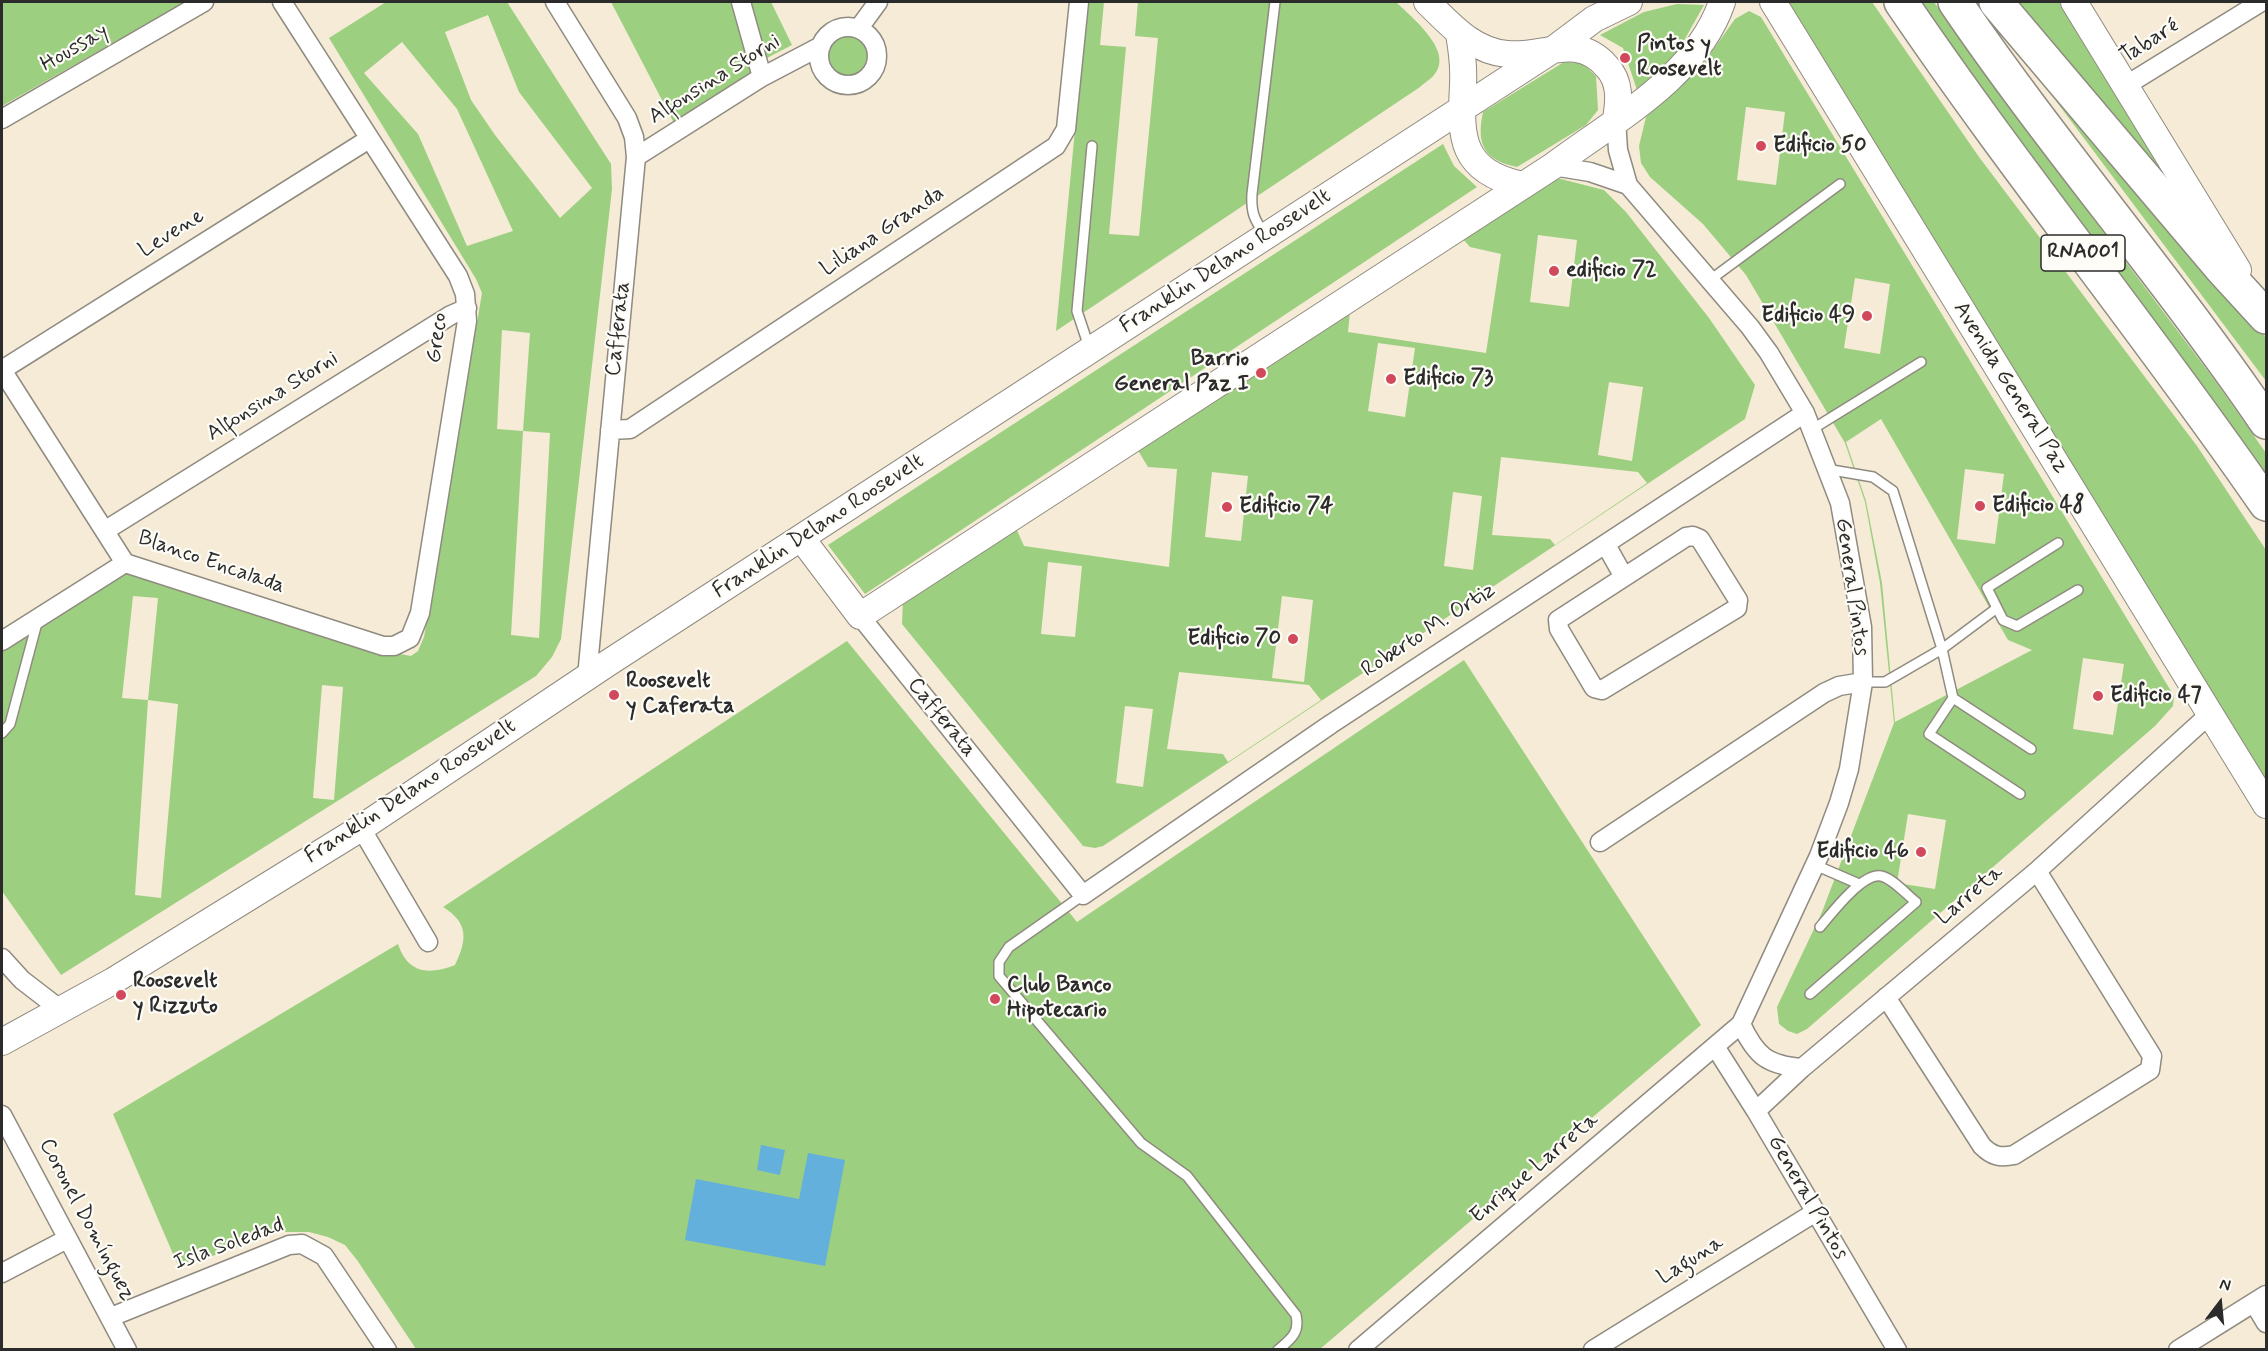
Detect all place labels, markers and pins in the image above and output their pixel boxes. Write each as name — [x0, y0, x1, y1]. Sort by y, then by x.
place label: Pintos y Roosevelt — [1637, 32, 1722, 84]
marker: Pintos y Roosevelt — [1618, 51, 1632, 65]
place label: Edificio 50 — [1773, 133, 1866, 159]
marker: Edificio 50 — [1754, 139, 1768, 153]
place label: edificio 72 — [1566, 258, 1657, 284]
marker: edificio 72 — [1547, 264, 1561, 278]
place label: Edificio 49 — [1761, 303, 1855, 329]
marker: Edificio 49 — [1860, 309, 1874, 323]
place label: Barrio General Paz I — [1114, 347, 1249, 398]
marker: Barrio General Paz I — [1254, 366, 1268, 380]
place label: Edificio 73 — [1403, 366, 1493, 392]
marker: Edificio 73 — [1384, 372, 1398, 386]
place label: Edificio 48 — [1992, 493, 2085, 519]
place label: Edificio 74 — [1239, 494, 1333, 520]
marker: Edificio 48 — [1973, 499, 1987, 513]
marker: Edificio 74 — [1220, 500, 1234, 514]
place label: Edificio 70 — [1187, 626, 1281, 652]
marker: Edificio 70 — [1286, 632, 1300, 646]
place label: Roosevelt y Caferata — [626, 669, 735, 720]
place label: Edificio 47 — [2110, 683, 2202, 709]
marker: Roosevelt y Caferata — [607, 688, 621, 702]
marker: Edificio 47 — [2091, 689, 2105, 703]
place label: Edificio 46 — [1816, 839, 1909, 865]
marker: Edificio 46 — [1914, 845, 1928, 859]
place label: Roosevelt y Rizzuto — [133, 969, 218, 1020]
place label: Club Banco Hipotecario — [1007, 973, 1111, 1024]
marker: Roosevelt y Rizzuto — [114, 988, 128, 1002]
marker: Club Banco Hipotecario — [988, 992, 1002, 1006]

